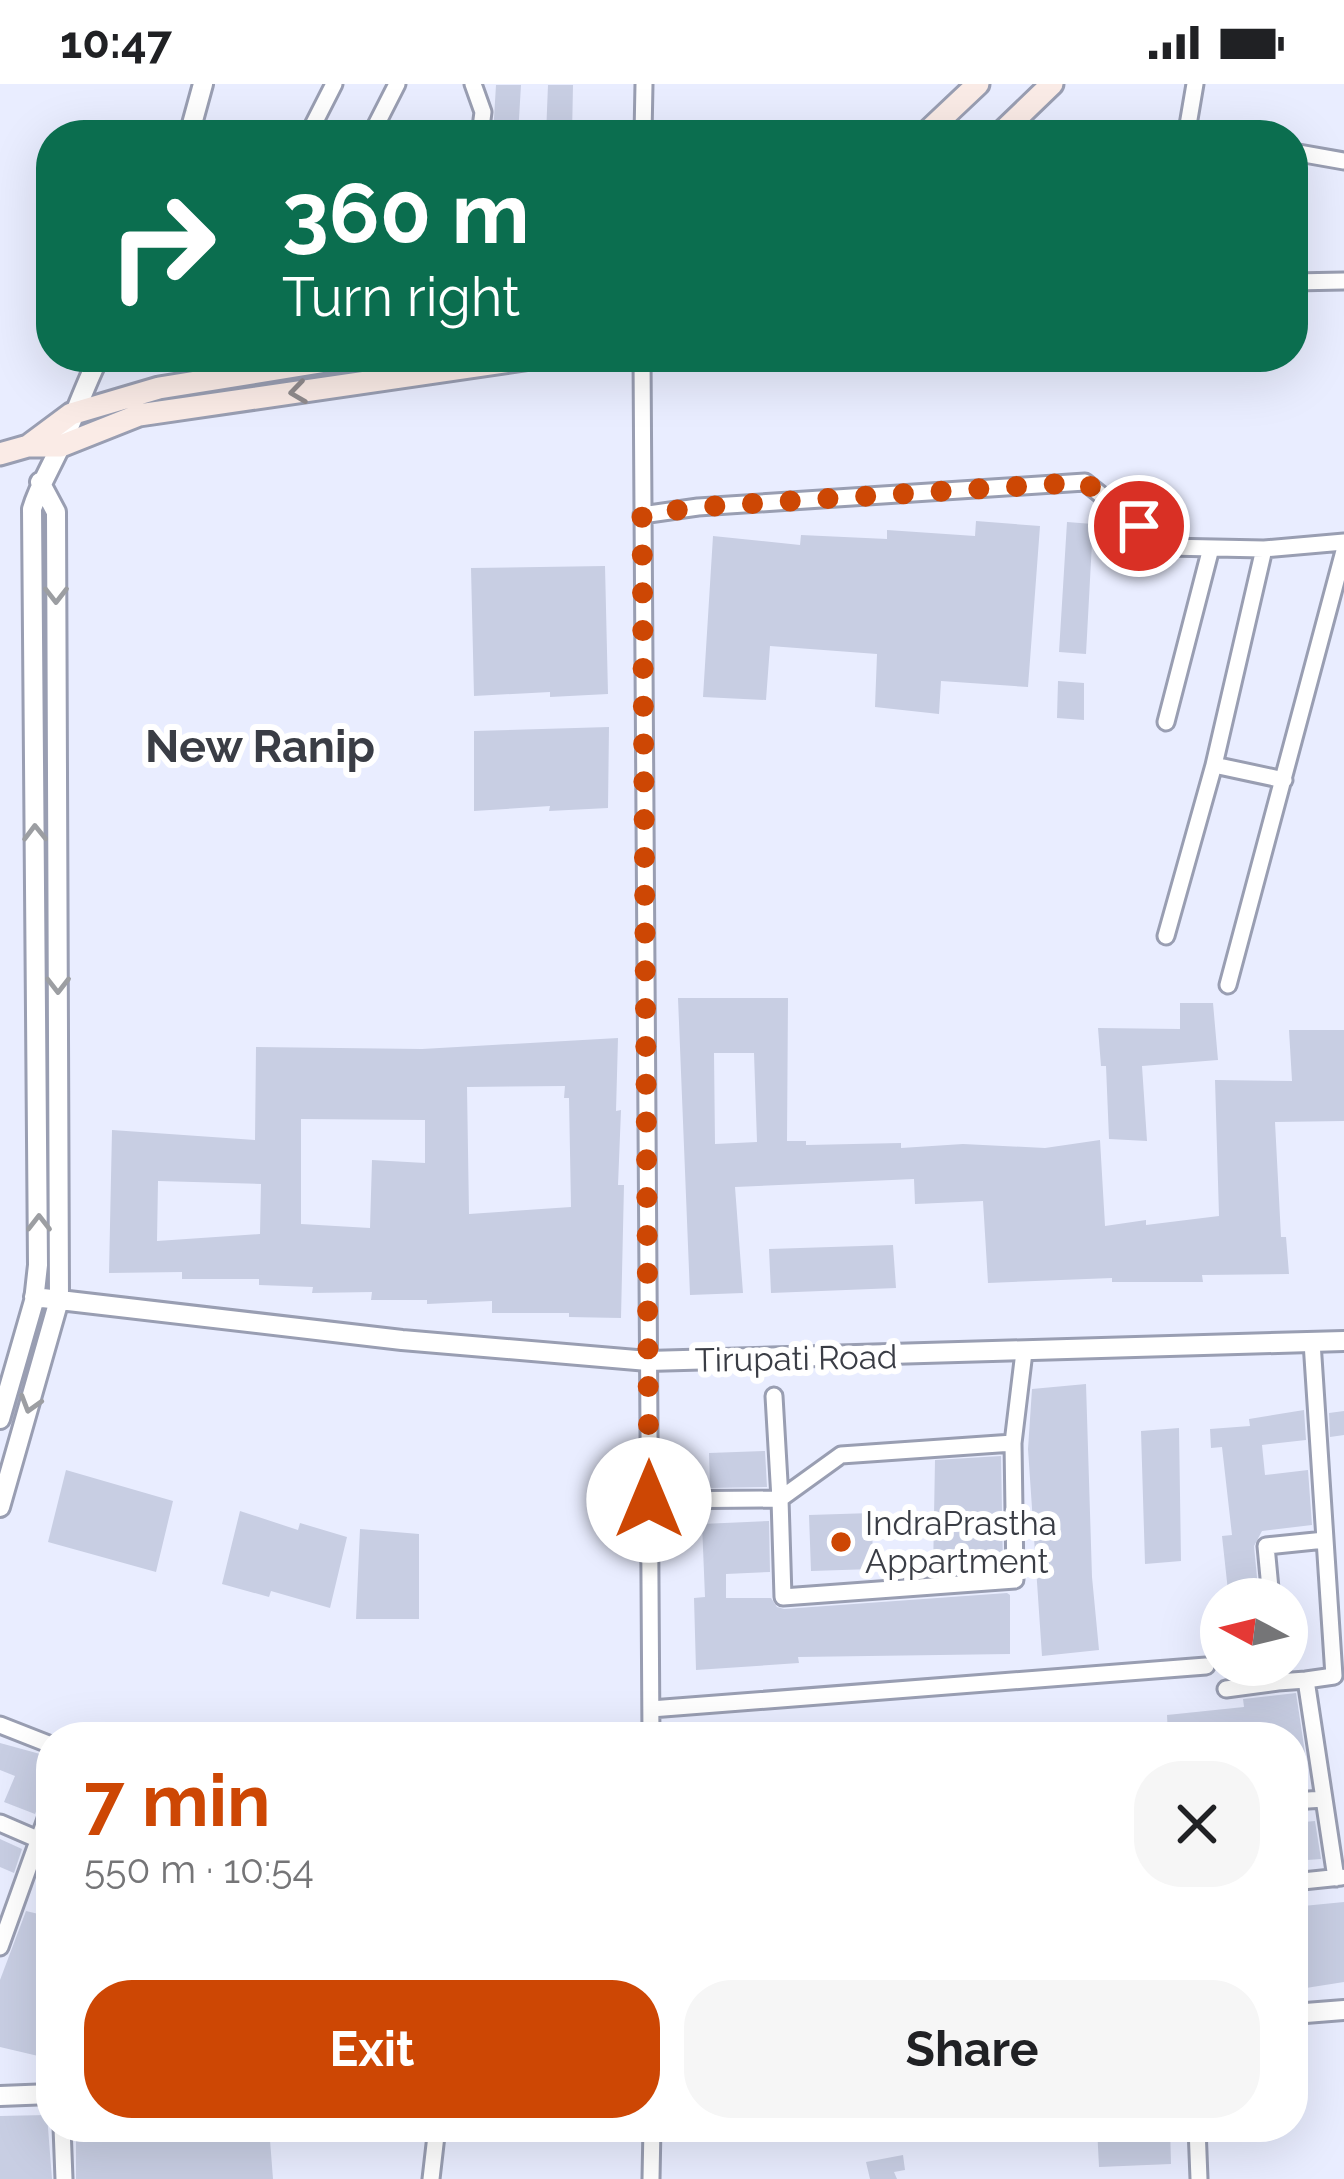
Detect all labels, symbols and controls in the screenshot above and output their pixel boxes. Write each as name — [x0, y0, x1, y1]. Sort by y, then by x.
text: 10:47 — [60, 16, 172, 69]
text: 360 m — [282, 164, 530, 263]
icon: right — [84, 168, 240, 324]
text: Turn right — [282, 265, 520, 329]
one-way arrow — [288, 378, 307, 404]
pin — [1088, 475, 1190, 577]
icon: arrive — [1106, 493, 1172, 559]
one-way arrow — [43, 587, 69, 605]
district label: New Ranip — [145, 720, 375, 773]
one-way arrow — [23, 823, 49, 842]
one-way arrow — [45, 977, 71, 995]
one-way arrow — [25, 1213, 51, 1232]
street label: Tirupati Road — [694, 1337, 898, 1380]
one-way arrow — [19, 1393, 44, 1414]
position arrow — [586, 1437, 712, 1563]
place label: IndraPrastha Appartment — [865, 1504, 1057, 1581]
marker: IndraPrastha Appartment — [828, 1529, 854, 1555]
north arrow — [1200, 1578, 1308, 1686]
map controls — [1200, 1578, 1308, 1686]
text: 7 min — [84, 1758, 271, 1843]
button: close — [1134, 1761, 1260, 1887]
text: 550 m · 10:54 — [84, 1846, 314, 1892]
button: Exit — [84, 1980, 660, 2118]
button: Share — [684, 1980, 1260, 2118]

